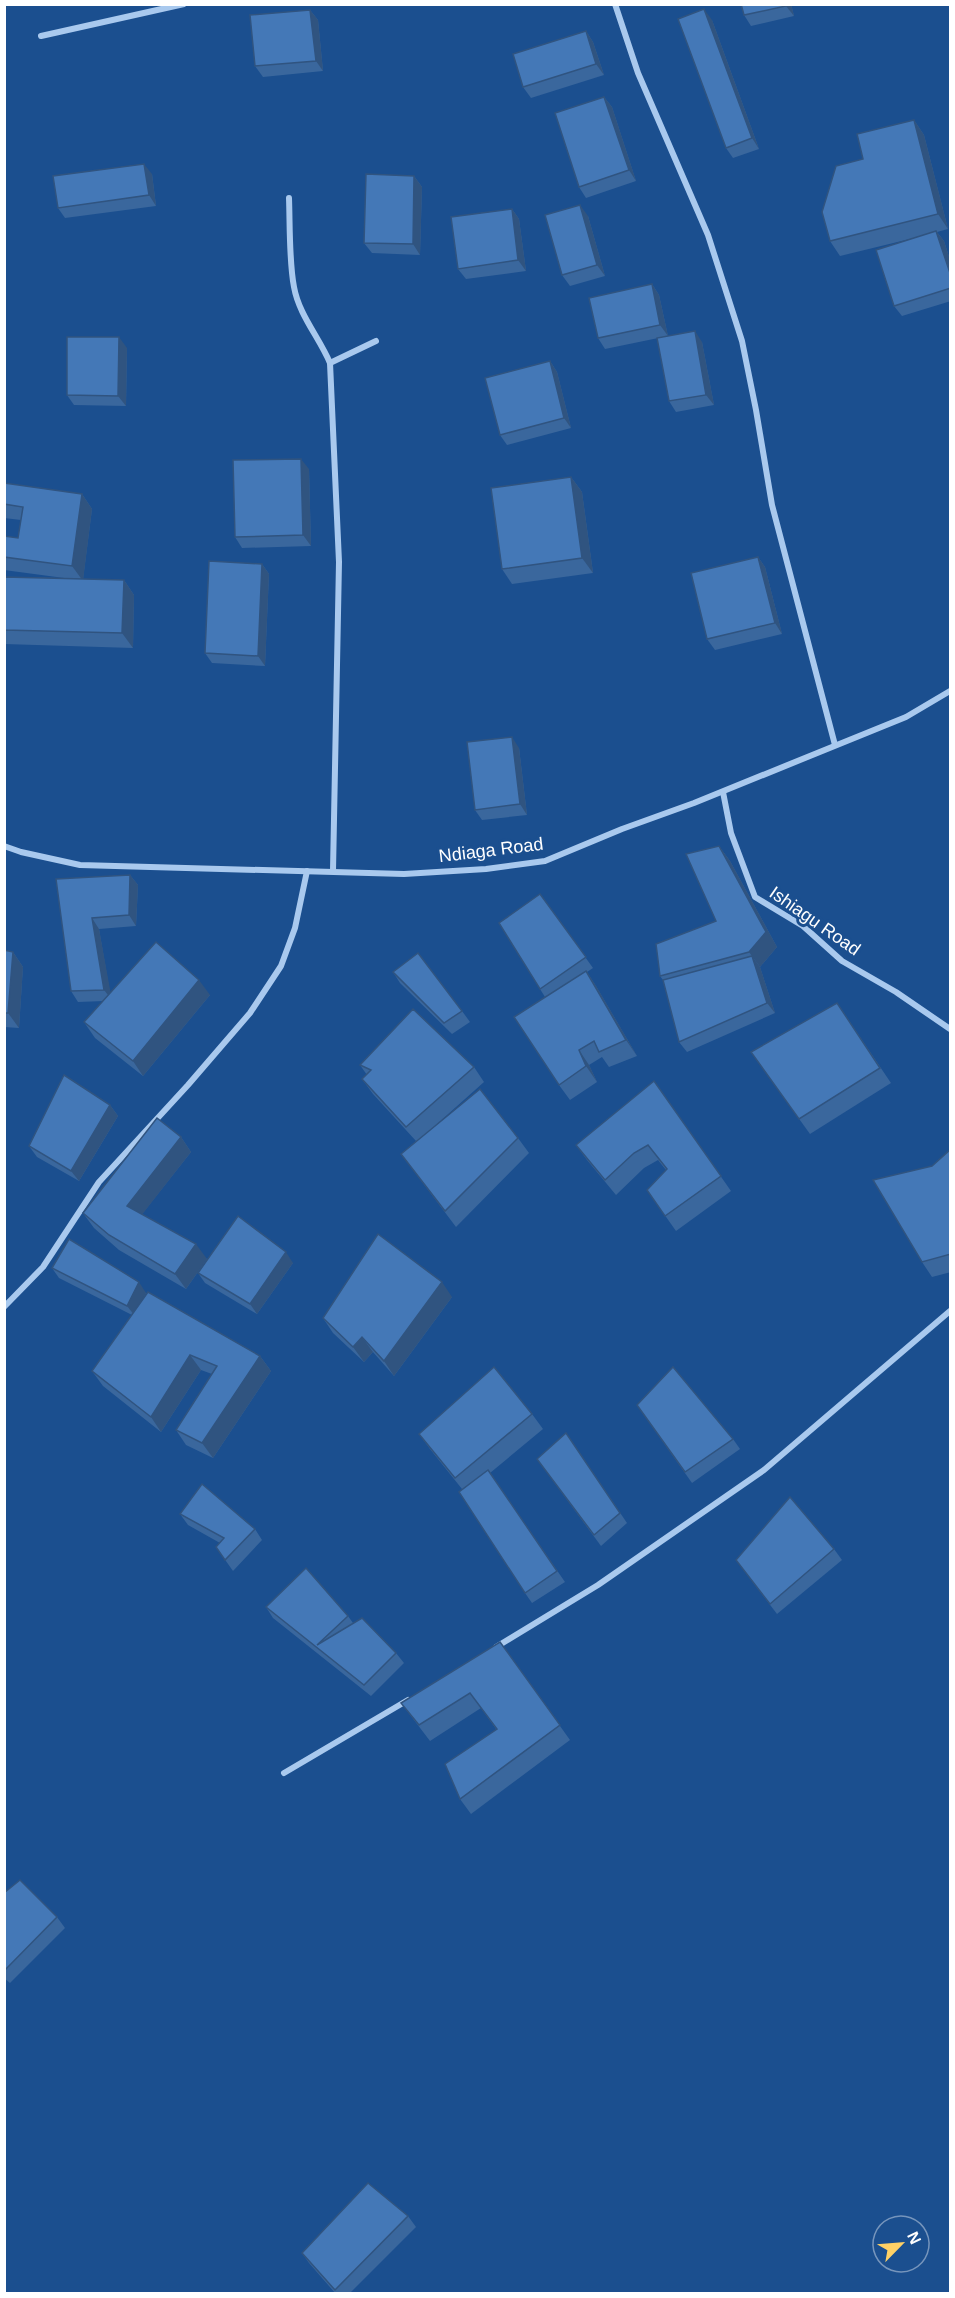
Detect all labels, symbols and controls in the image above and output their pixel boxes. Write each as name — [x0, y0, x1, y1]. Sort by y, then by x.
street label: Ndiaga Road — [438, 834, 544, 866]
street label: Ishiagu Road — [766, 882, 864, 960]
north arrow — [871, 2214, 931, 2274]
text: N — [904, 2229, 924, 2247]

